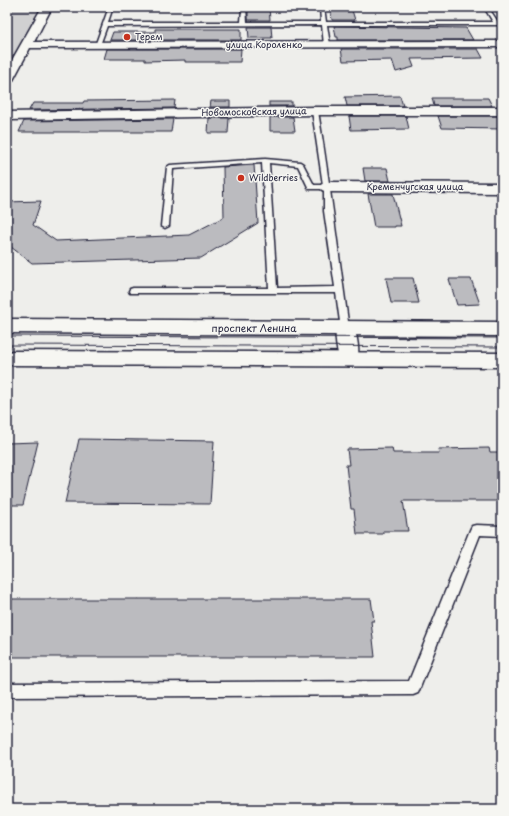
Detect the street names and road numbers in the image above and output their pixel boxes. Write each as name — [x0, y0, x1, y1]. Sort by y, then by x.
street label: улица Короленко — [226, 37, 302, 51]
street label: Новомосковская улица — [201, 103, 307, 119]
street label: Кременчугская улица — [366, 179, 464, 193]
street label: проспект Ленина — [211, 320, 297, 335]

